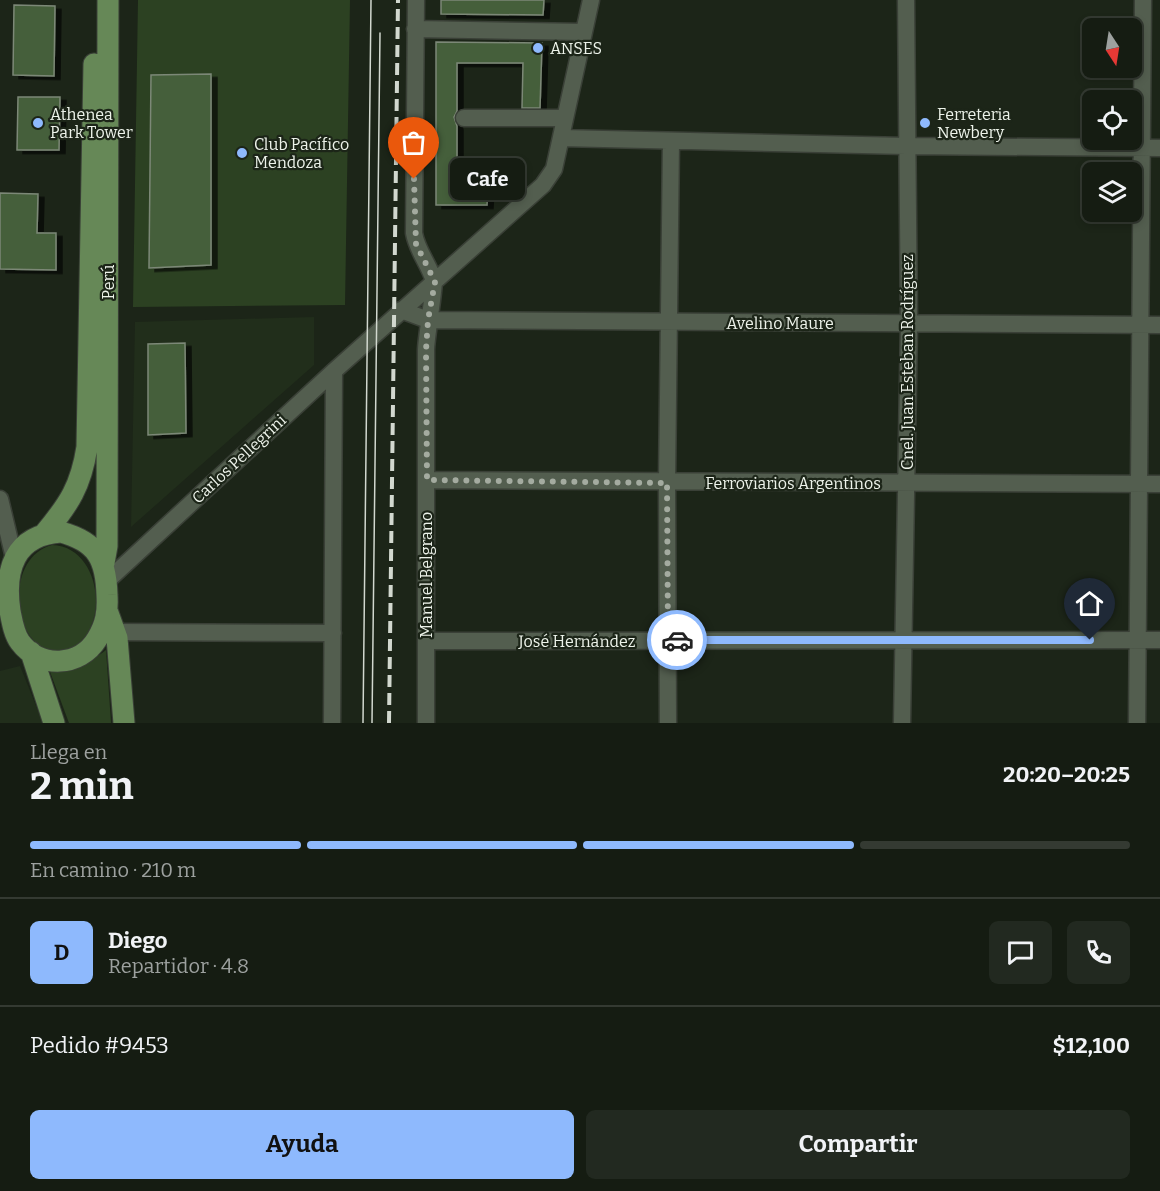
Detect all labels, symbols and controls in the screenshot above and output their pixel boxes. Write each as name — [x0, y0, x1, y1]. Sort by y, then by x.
north arrow — [1082, 18, 1142, 78]
map controls — [1082, 18, 1142, 222]
place label: ANSES — [550, 39, 602, 58]
marker: ANSES — [531, 41, 545, 55]
button: locate — [1082, 90, 1142, 150]
place label: Athenea Park Tower — [50, 105, 133, 142]
place label: Ferreteria Newbery — [937, 105, 1011, 142]
marker: Athenea Park Tower — [31, 116, 45, 130]
marker: Ferreteria Newbery — [918, 116, 932, 130]
pin — [388, 117, 439, 179]
icon: bag — [397, 126, 430, 159]
place label: Club Pacífico Mendoza — [254, 135, 349, 172]
marker: Club Pacífico Mendoza — [235, 146, 249, 160]
callout: Cafe — [450, 158, 525, 200]
button: layers — [1082, 162, 1142, 222]
text: Cafe — [467, 167, 508, 191]
street label: Cnel. Juan Esteban Rodríguez — [898, 254, 917, 470]
street label: Perú — [99, 264, 118, 299]
street label: Avelino Maure — [726, 314, 834, 333]
street label: Carlos Pellegrini — [188, 410, 290, 507]
street label: Ferroviarios Argentinos — [705, 474, 881, 493]
street label: Manuel Belgrano — [417, 512, 436, 638]
pin — [1064, 578, 1115, 640]
icon: home — [1073, 587, 1106, 620]
courier — [647, 610, 707, 670]
icon: car — [661, 624, 694, 657]
street label: José Hernández — [518, 632, 636, 651]
text: Llega en — [30, 740, 107, 764]
text: 20:20–20:25 — [1003, 761, 1130, 788]
text: 2 min — [30, 763, 134, 809]
text: En camino · 210 m — [30, 858, 196, 882]
button: chat — [989, 921, 1052, 984]
button: phone — [1067, 921, 1130, 984]
text: Diego — [108, 927, 167, 954]
text: D — [54, 939, 69, 966]
text: Repartidor · 4.8 — [108, 954, 249, 978]
text: Pedido #9453 — [30, 1032, 169, 1059]
text: $12,100 — [1052, 1032, 1130, 1059]
button: Ayuda — [30, 1110, 574, 1179]
button: Compartir — [586, 1110, 1130, 1179]

